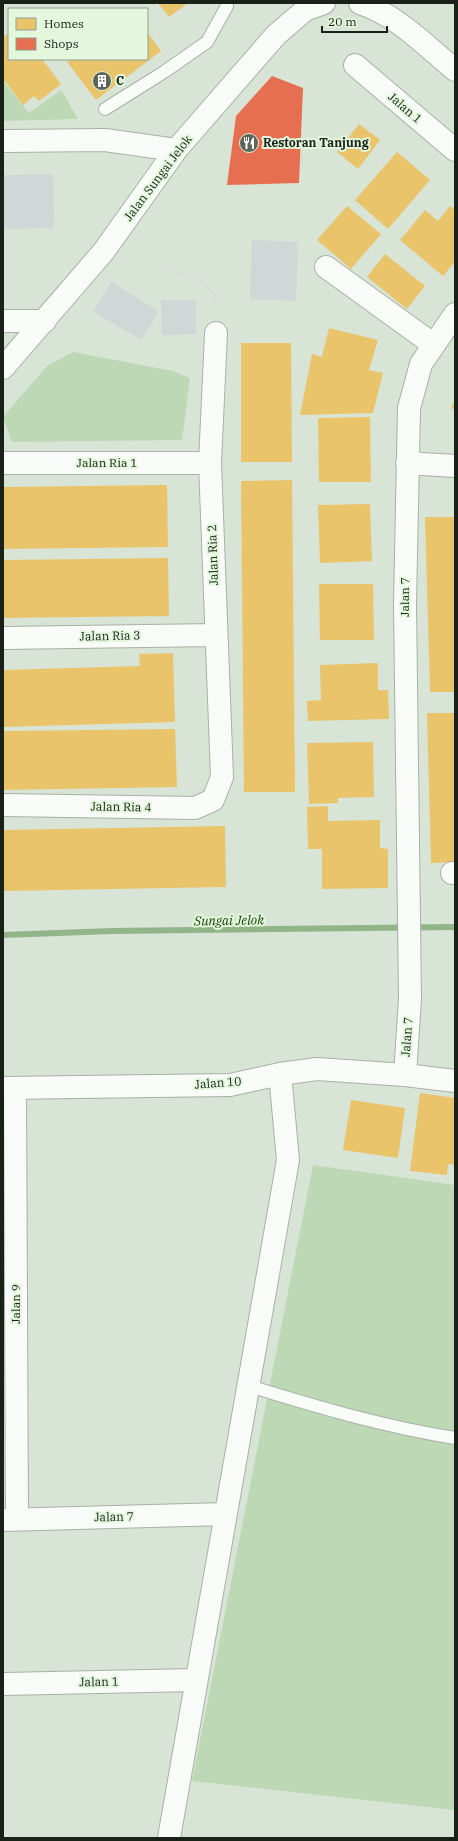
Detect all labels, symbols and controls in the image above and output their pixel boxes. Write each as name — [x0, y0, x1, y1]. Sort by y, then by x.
legend — [8, 8, 148, 60]
scale bar — [322, 8, 387, 34]
text: 20 m — [328, 14, 357, 29]
text: Homes — [44, 16, 84, 31]
text: Shops — [44, 36, 79, 51]
building icon: C — [91, 70, 113, 92]
place label: C — [116, 73, 124, 88]
street label: Jalan 1 — [385, 89, 425, 126]
street label: Jalan Sungai Jelok — [120, 132, 195, 224]
restaurant icon: Restoran Tanjung — [238, 132, 260, 154]
place label: Restoran Tanjung — [263, 135, 369, 150]
street label: Jalan Ria 1 — [77, 455, 137, 470]
street label: Jalan Ria 2 — [204, 524, 221, 586]
street label: Jalan 7 — [397, 577, 412, 617]
street label: Jalan Ria 3 — [79, 627, 141, 644]
street label: Jalan Ria 4 — [90, 798, 152, 815]
water label: Sungai Jelok — [193, 911, 264, 930]
street label: Jalan 7 — [398, 1017, 415, 1057]
street label: Jalan 10 — [194, 1073, 242, 1092]
street label: Jalan 9 — [8, 1284, 23, 1324]
street label: Jalan 7 — [94, 1509, 134, 1524]
street label: Jalan 1 — [79, 1674, 119, 1689]

